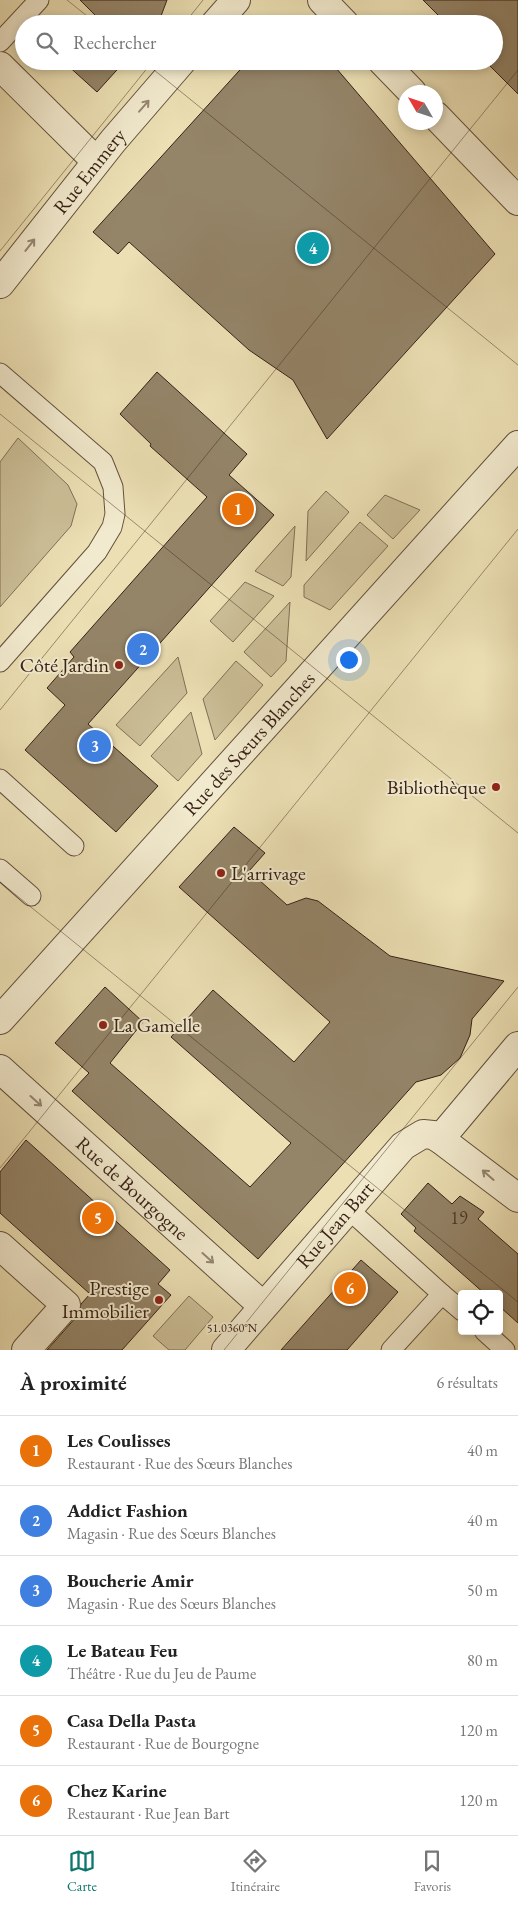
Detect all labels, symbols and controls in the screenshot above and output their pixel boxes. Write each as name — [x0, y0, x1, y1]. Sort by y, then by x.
search box — [15, 15, 503, 70]
icon: search — [33, 29, 61, 57]
text: Rechercher — [73, 30, 156, 55]
north arrow — [398, 85, 443, 130]
one-way arrow — [138, 99, 149, 112]
street label: Rue Emmery — [47, 123, 131, 219]
pin: 4 — [297, 229, 329, 267]
one-way arrow — [24, 239, 35, 252]
pin: 1 — [222, 490, 254, 528]
pin: 2 — [127, 630, 159, 668]
your location — [336, 647, 362, 673]
place label: Côté Jardin — [20, 652, 109, 678]
marker: Côté Jardin — [113, 659, 125, 671]
street label: Rue des Sœurs Blanches — [177, 666, 321, 821]
pin: 3 — [79, 727, 111, 765]
place label: Bibliothèque — [387, 774, 486, 800]
marker: Bibliothèque — [490, 781, 502, 793]
place label: L'arrivage — [231, 860, 306, 886]
marker: L'arrivage — [215, 867, 227, 879]
place label: La Gamelle — [113, 1012, 200, 1038]
marker: La Gamelle — [97, 1019, 109, 1031]
one-way arrow — [30, 1096, 43, 1107]
street label: Rue de Bourgogne — [70, 1131, 194, 1246]
one-way arrow — [481, 1169, 494, 1181]
street label: Rue Jean Bart — [290, 1175, 380, 1273]
pin: 5 — [82, 1199, 114, 1237]
house number: 19 — [450, 1206, 468, 1229]
one-way arrow — [202, 1252, 215, 1263]
pin: 6 — [334, 1269, 366, 1307]
place label: Prestige Immobilier — [62, 1275, 149, 1324]
map controls — [458, 1290, 503, 1335]
button: locate — [458, 1290, 503, 1335]
marker: Prestige Immobilier — [153, 1294, 165, 1306]
text: 51.0360°N — [207, 1320, 258, 1336]
text: À proximité — [20, 1369, 127, 1396]
text: 6 résultats — [436, 1372, 498, 1393]
text: Les Coulisses — [67, 1428, 171, 1453]
text: 1 — [32, 1440, 40, 1461]
text: 40 m — [467, 1440, 498, 1461]
text: Restaurant · Rue des Sœurs Blanches — [67, 1453, 292, 1474]
text: Addict Fashion — [67, 1498, 188, 1523]
text: 2 — [32, 1510, 40, 1531]
text: 40 m — [467, 1510, 498, 1531]
text: Magasin · Rue des Sœurs Blanches — [67, 1523, 276, 1544]
text: Boucherie Amir — [67, 1568, 194, 1593]
text: 3 — [32, 1580, 40, 1601]
text: 50 m — [467, 1580, 498, 1601]
text: Magasin · Rue des Sœurs Blanches — [67, 1593, 276, 1614]
text: Le Bateau Feu — [67, 1638, 178, 1663]
text: 4 — [32, 1650, 40, 1671]
text: 80 m — [467, 1650, 498, 1671]
text: Théâtre · Rue du Jeu de Paume — [67, 1663, 256, 1684]
text: Casa Della Pasta — [67, 1708, 196, 1733]
text: 5 — [32, 1720, 40, 1741]
text: 120 m — [459, 1720, 498, 1741]
text: Restaurant · Rue de Bourgogne — [67, 1733, 259, 1754]
text: Chez Karine — [67, 1778, 167, 1803]
text: 6 — [32, 1790, 40, 1811]
text: 120 m — [459, 1790, 498, 1811]
text: Restaurant · Rue Jean Bart — [67, 1803, 230, 1824]
tab: Carte — [67, 1847, 97, 1895]
tab: Itinéraire — [231, 1847, 280, 1895]
tab: Favoris — [414, 1847, 451, 1895]

